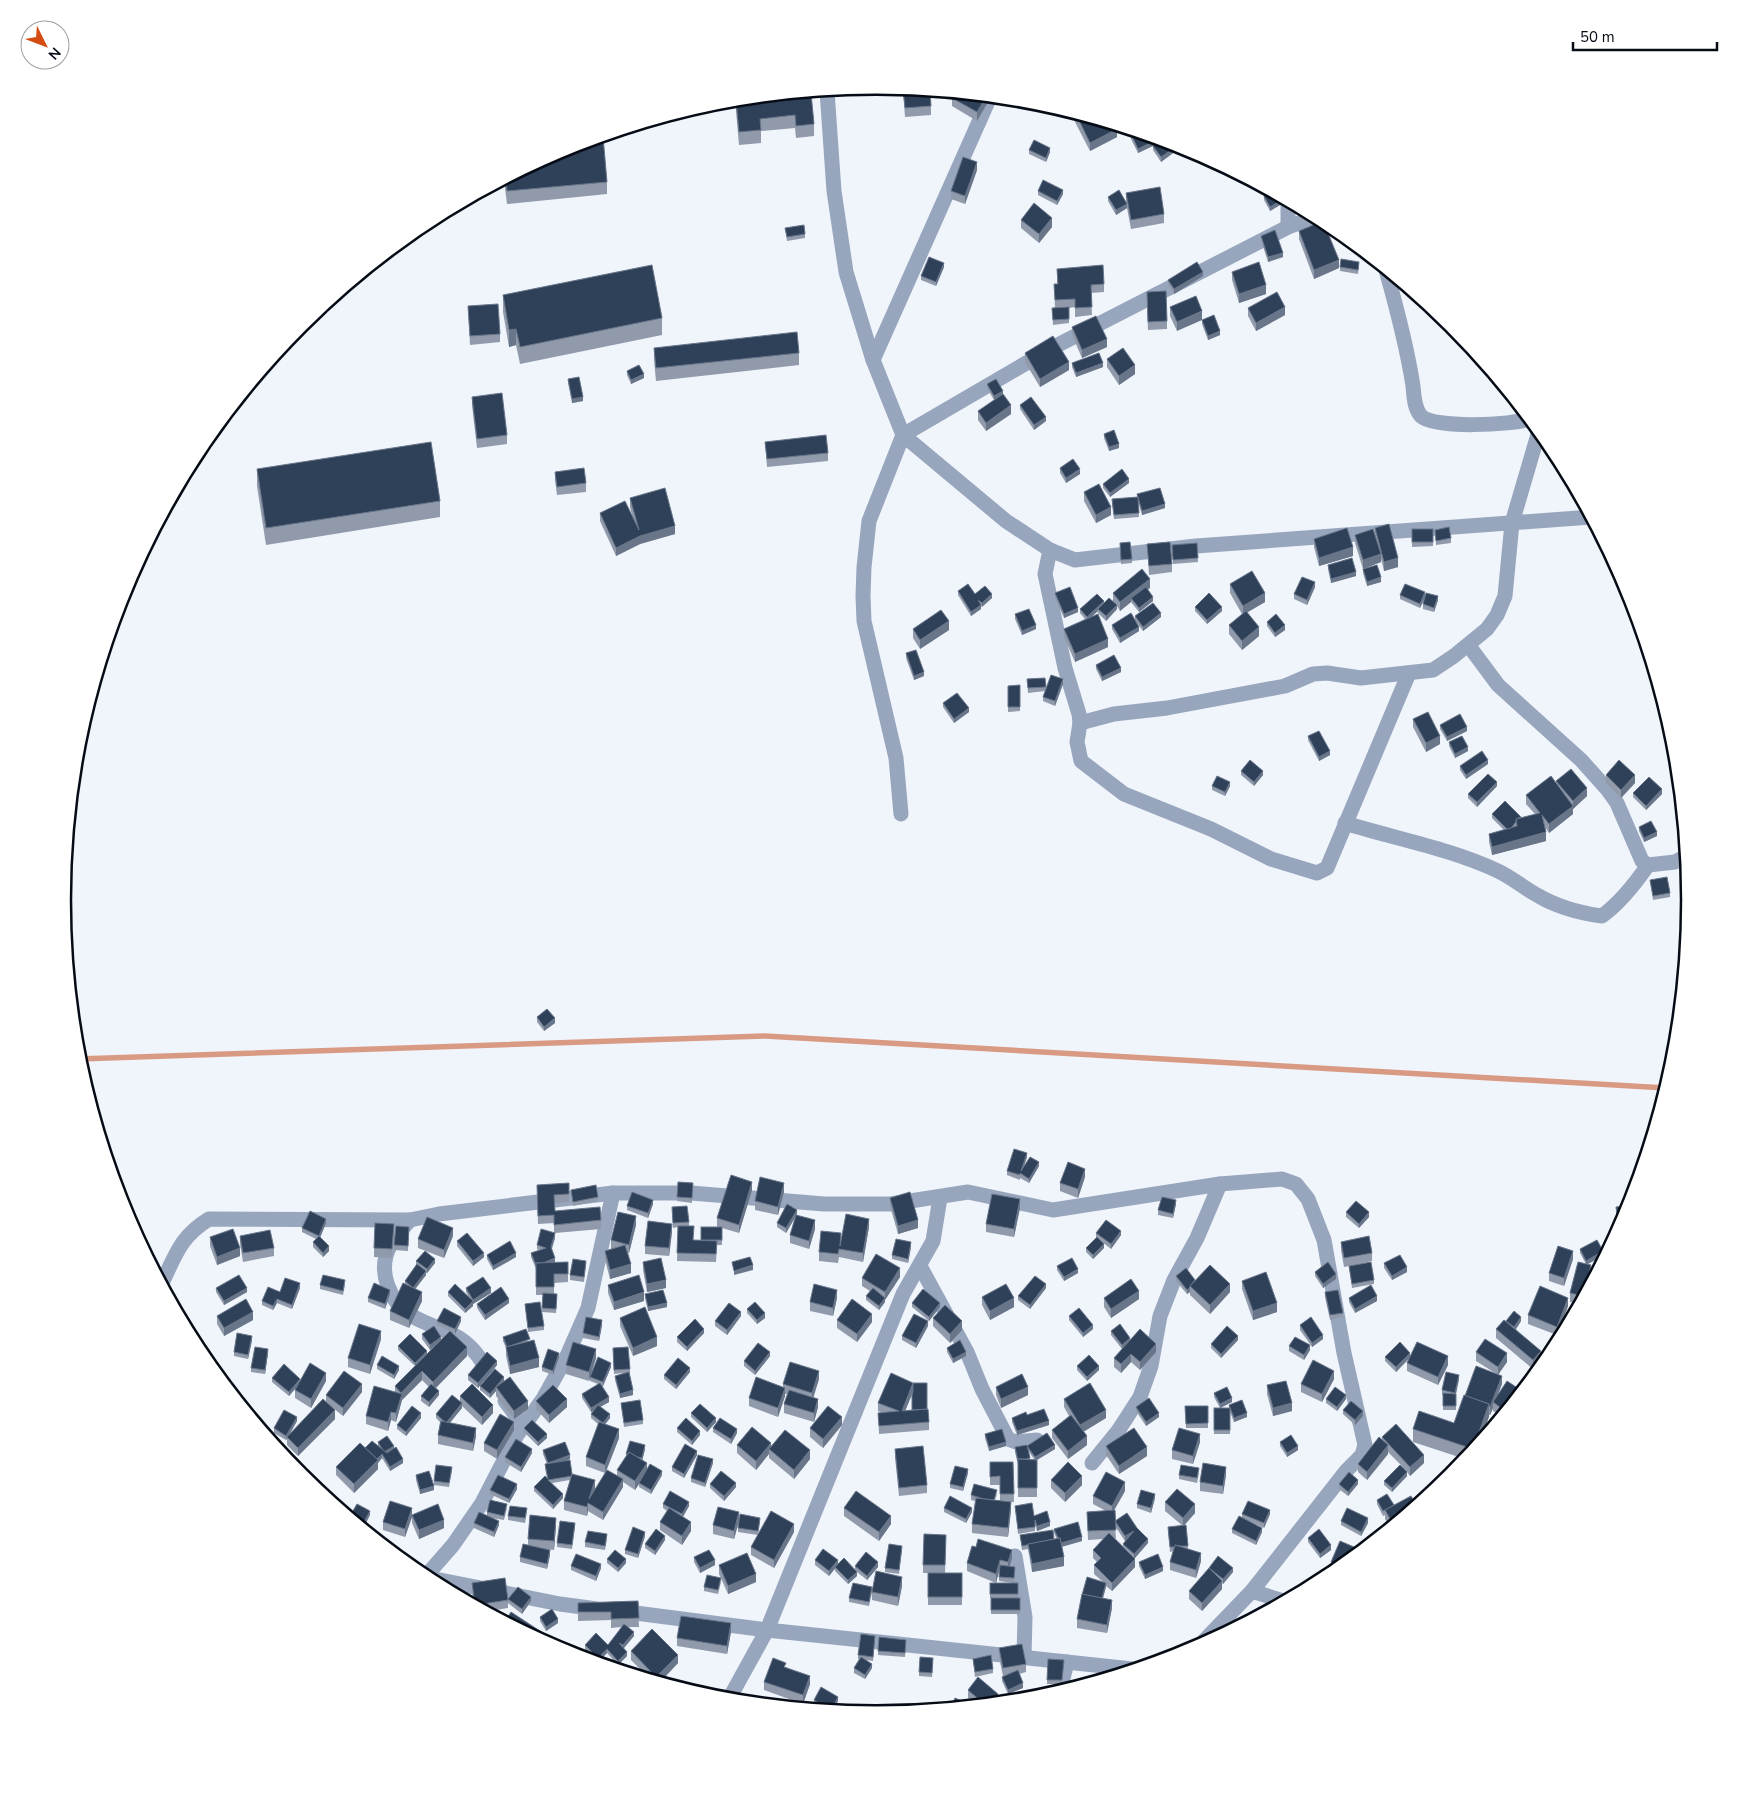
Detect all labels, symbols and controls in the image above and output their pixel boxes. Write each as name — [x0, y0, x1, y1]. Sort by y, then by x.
north arrow — [20, 20, 70, 70]
scale bar — [1573, 20, 1717, 52]
text: 50 m — [1580, 27, 1615, 47]
text: N — [44, 43, 65, 64]

